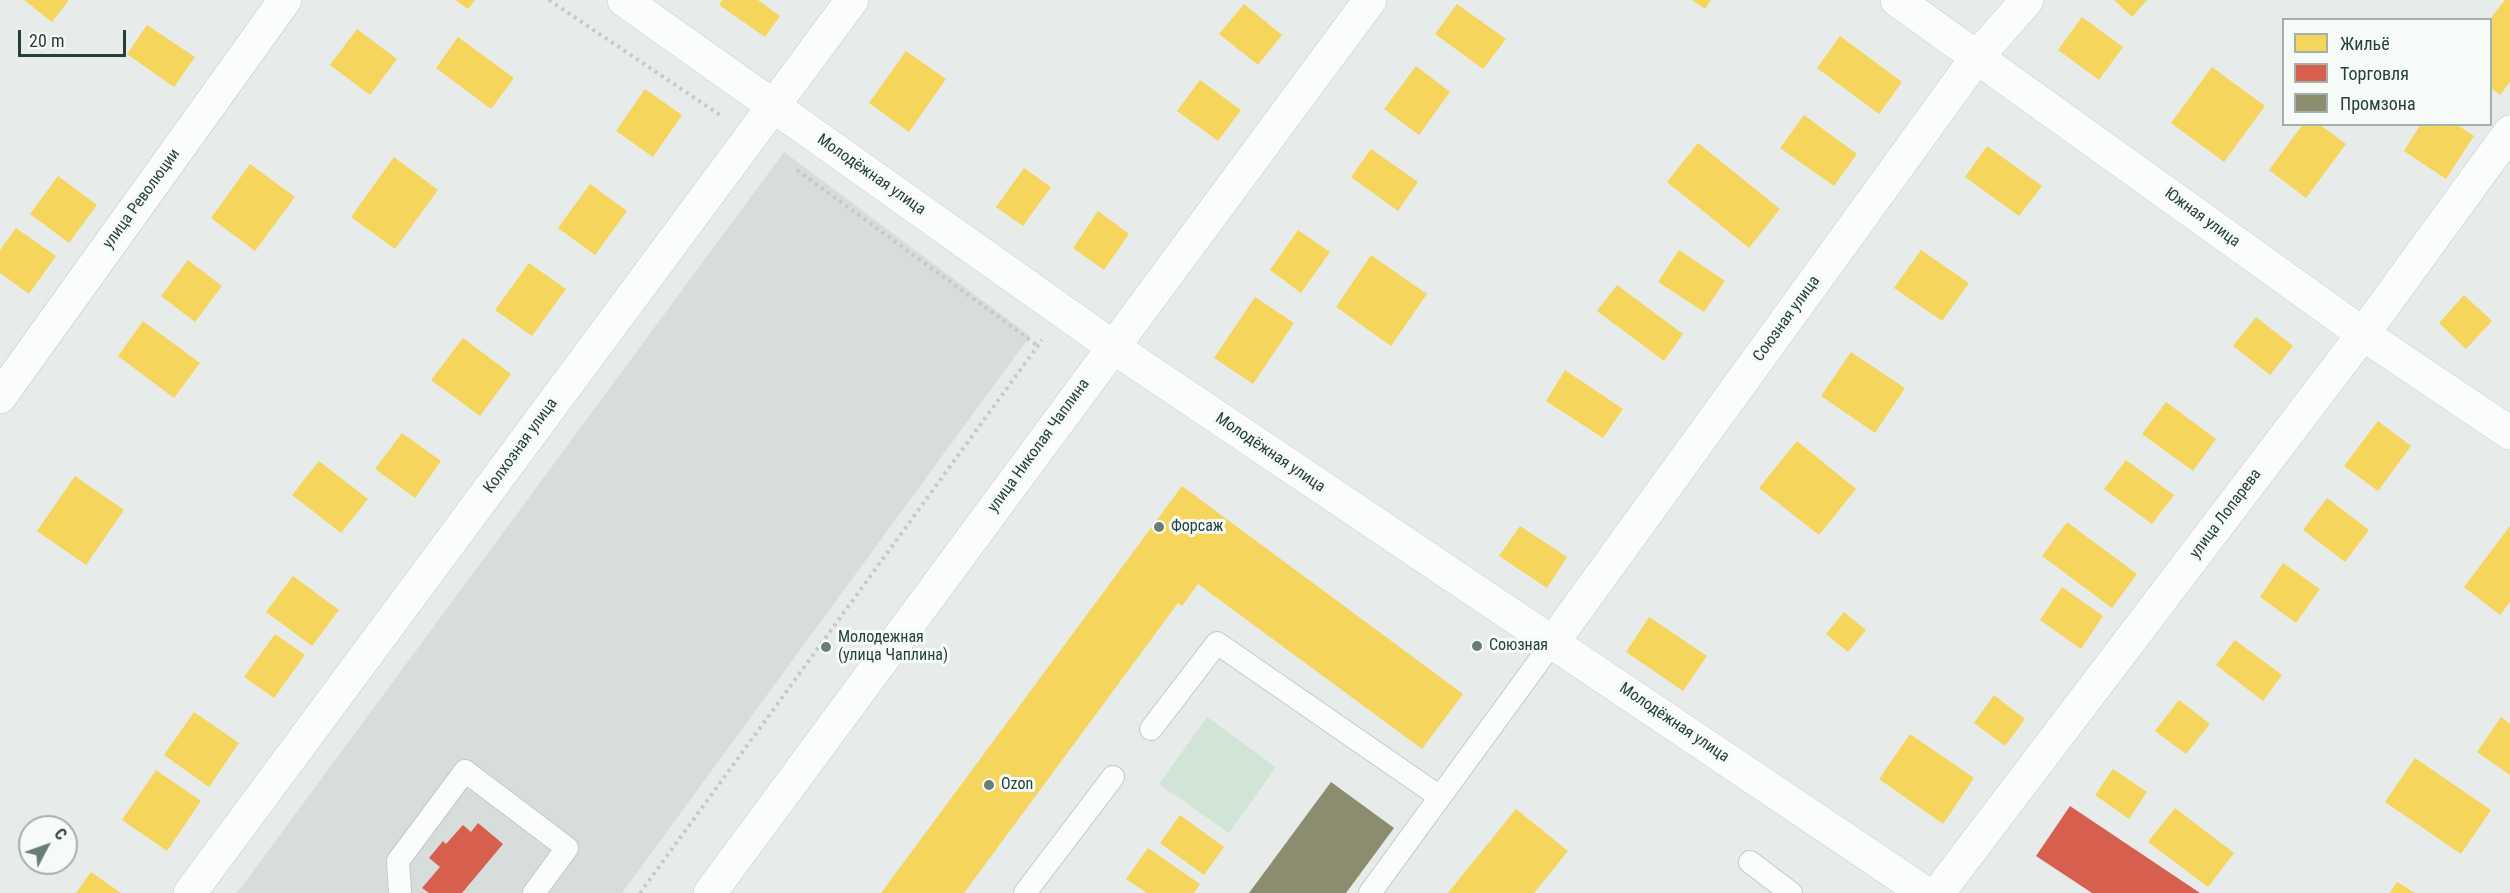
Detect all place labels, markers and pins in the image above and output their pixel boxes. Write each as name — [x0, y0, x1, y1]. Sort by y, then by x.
place label: Форсаж — [1171, 517, 1223, 537]
marker: Форсаж — [1152, 520, 1166, 534]
place label: Молодежная (улица Чаплина) — [838, 628, 948, 666]
place label: Союзная — [1489, 636, 1548, 656]
marker: Союзная — [1470, 639, 1484, 653]
marker: Молодежная (улица Чаплина) — [819, 640, 833, 654]
place label: Ozon — [1001, 775, 1033, 795]
marker: Ozon — [982, 778, 996, 792]

